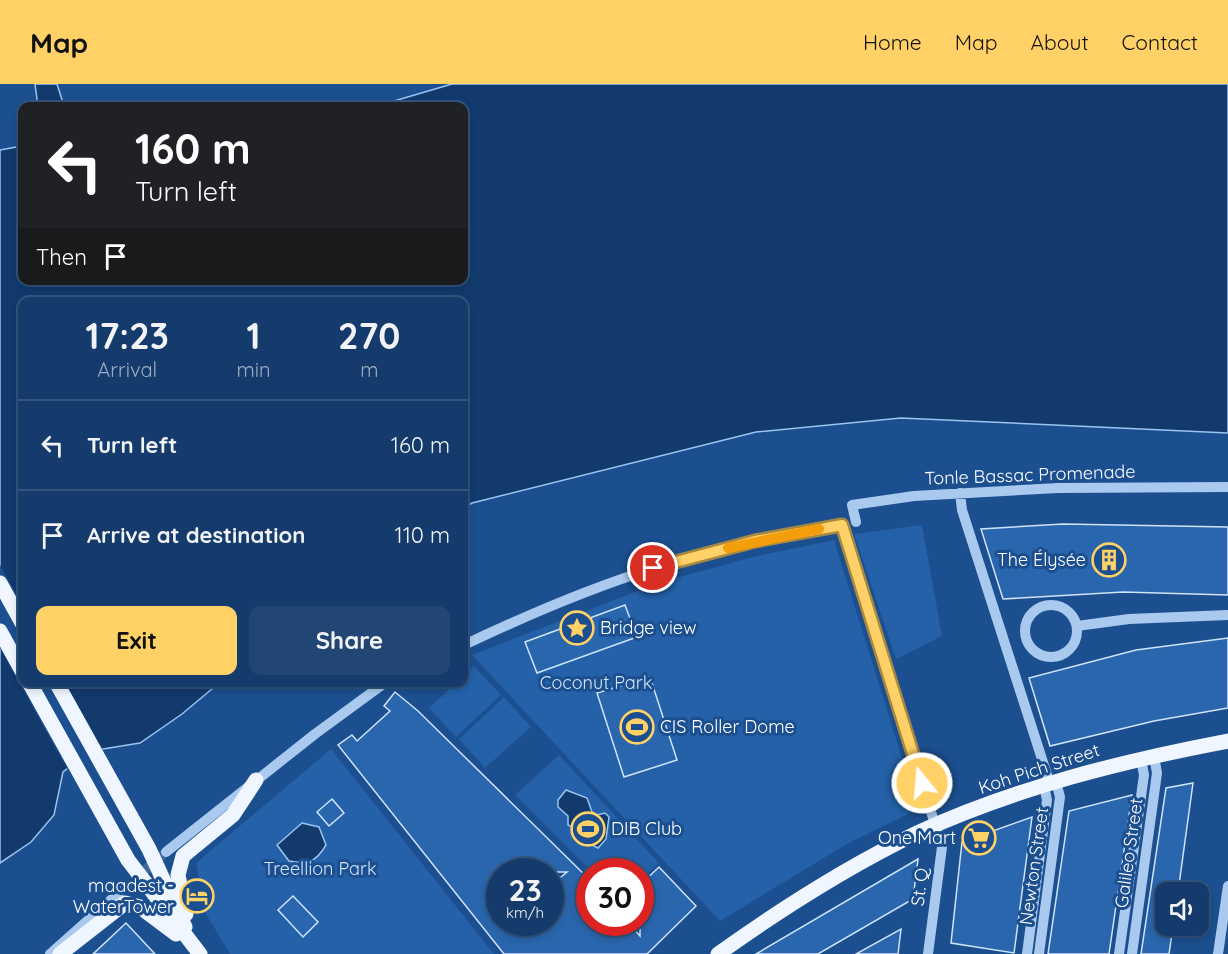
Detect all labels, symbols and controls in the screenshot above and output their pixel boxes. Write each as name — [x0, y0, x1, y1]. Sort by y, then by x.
text: Map — [30, 25, 88, 60]
text: Home — [863, 29, 922, 55]
text: Map — [955, 29, 998, 55]
text: About — [1031, 29, 1089, 55]
text: Contact — [1122, 29, 1198, 55]
text: 160 m — [135, 122, 251, 175]
icon: left — [36, 126, 114, 204]
text: Turn left — [135, 174, 237, 208]
icon: arrive — [99, 240, 132, 273]
text: Then — [36, 243, 87, 271]
text: 17:23 — [86, 313, 169, 358]
text: 1 — [247, 313, 261, 358]
text: 270 — [338, 313, 400, 358]
text: Arrival — [97, 357, 157, 382]
text: min — [236, 357, 271, 382]
text: m — [360, 357, 378, 382]
icon: left — [36, 429, 69, 462]
text: Turn left — [87, 431, 177, 459]
text: 160 m — [391, 431, 450, 459]
street label: Tonle Bassac Promenade — [924, 459, 1136, 490]
icon: arrive — [36, 519, 69, 552]
text: Arrive at destination — [87, 521, 305, 549]
text: 110 m — [395, 521, 450, 549]
pin — [627, 542, 678, 593]
building icon: The Élysée — [1091, 542, 1127, 578]
place label: The Élysée — [997, 548, 1086, 571]
icon: arrive — [636, 551, 669, 584]
button: Exit — [36, 606, 237, 675]
button: Share — [249, 606, 450, 675]
place icon: Bridge view — [559, 610, 595, 646]
place label: Bridge view — [600, 616, 696, 639]
park label: Coconut Park — [540, 671, 652, 694]
sports icon: CIS Roller Dome — [619, 709, 655, 745]
place label: CIS Roller Dome — [660, 715, 795, 738]
street label: Koh Pich Street — [975, 738, 1102, 799]
position arrow — [890, 751, 954, 815]
street label: Galileo Street — [1109, 796, 1148, 909]
street label: Newton Street — [1014, 805, 1053, 927]
sports icon: DIB Club — [570, 811, 606, 847]
place label: DIB Club — [611, 817, 682, 840]
supermarket icon: One Mart — [961, 820, 997, 856]
place label: One Mart — [878, 826, 956, 849]
park label: Treellion Park — [263, 857, 377, 880]
speed limit sign: 30 — [576, 858, 654, 936]
street label: St. Q — [906, 865, 933, 907]
text: 23 — [508, 871, 542, 909]
place label: maadest - WaterTower — [73, 874, 174, 918]
hotel icon: maadest - WaterTower — [179, 878, 215, 914]
map controls — [1155, 882, 1209, 936]
button: sound — [1155, 882, 1209, 936]
text: km/h — [506, 903, 544, 922]

